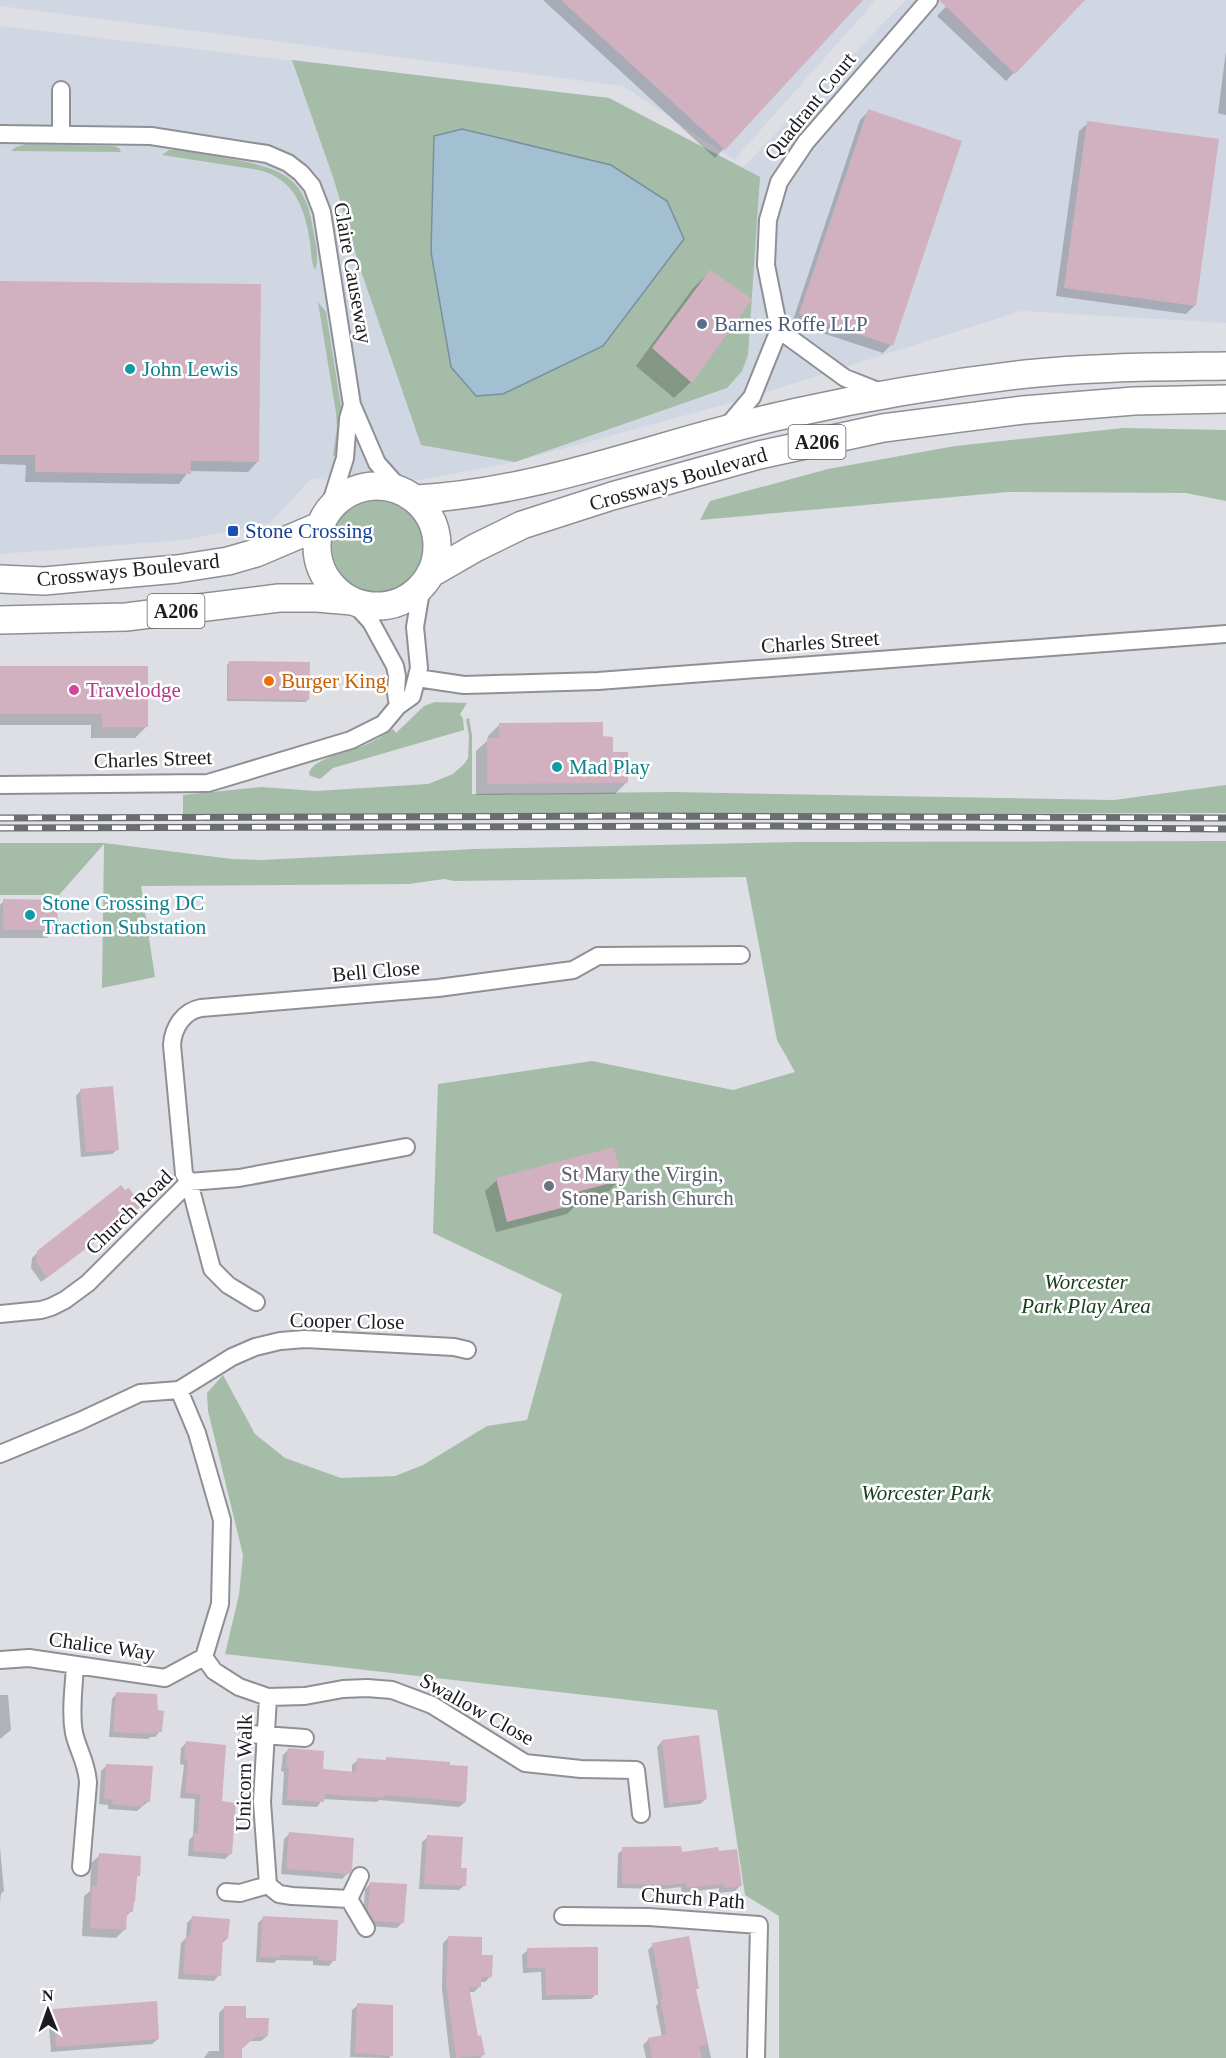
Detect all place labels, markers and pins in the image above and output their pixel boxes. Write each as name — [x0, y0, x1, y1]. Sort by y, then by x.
place label: Barnes Roffe LLP — [714, 312, 868, 336]
marker: Barnes Roffe LLP — [695, 317, 709, 331]
place label: John Lewis — [142, 357, 238, 381]
marker: John Lewis — [123, 362, 137, 376]
place label: Stone Crossing — [245, 519, 373, 543]
marker: Stone Crossing — [226, 524, 240, 538]
place label: Burger King — [281, 669, 387, 693]
marker: Burger King — [262, 674, 276, 688]
place label: Travelodge — [86, 678, 181, 702]
marker: Travelodge — [67, 683, 81, 697]
place label: Mad Play — [569, 755, 651, 779]
marker: Mad Play — [550, 760, 564, 774]
place label: Stone Crossing DC Traction Substation — [42, 891, 207, 939]
marker: Stone Crossing DC Traction Substation — [23, 908, 37, 922]
place label: St Mary the Virgin, Stone Parish Church — [561, 1162, 734, 1210]
marker: St Mary the Virgin, Stone Parish Church — [542, 1179, 556, 1193]

